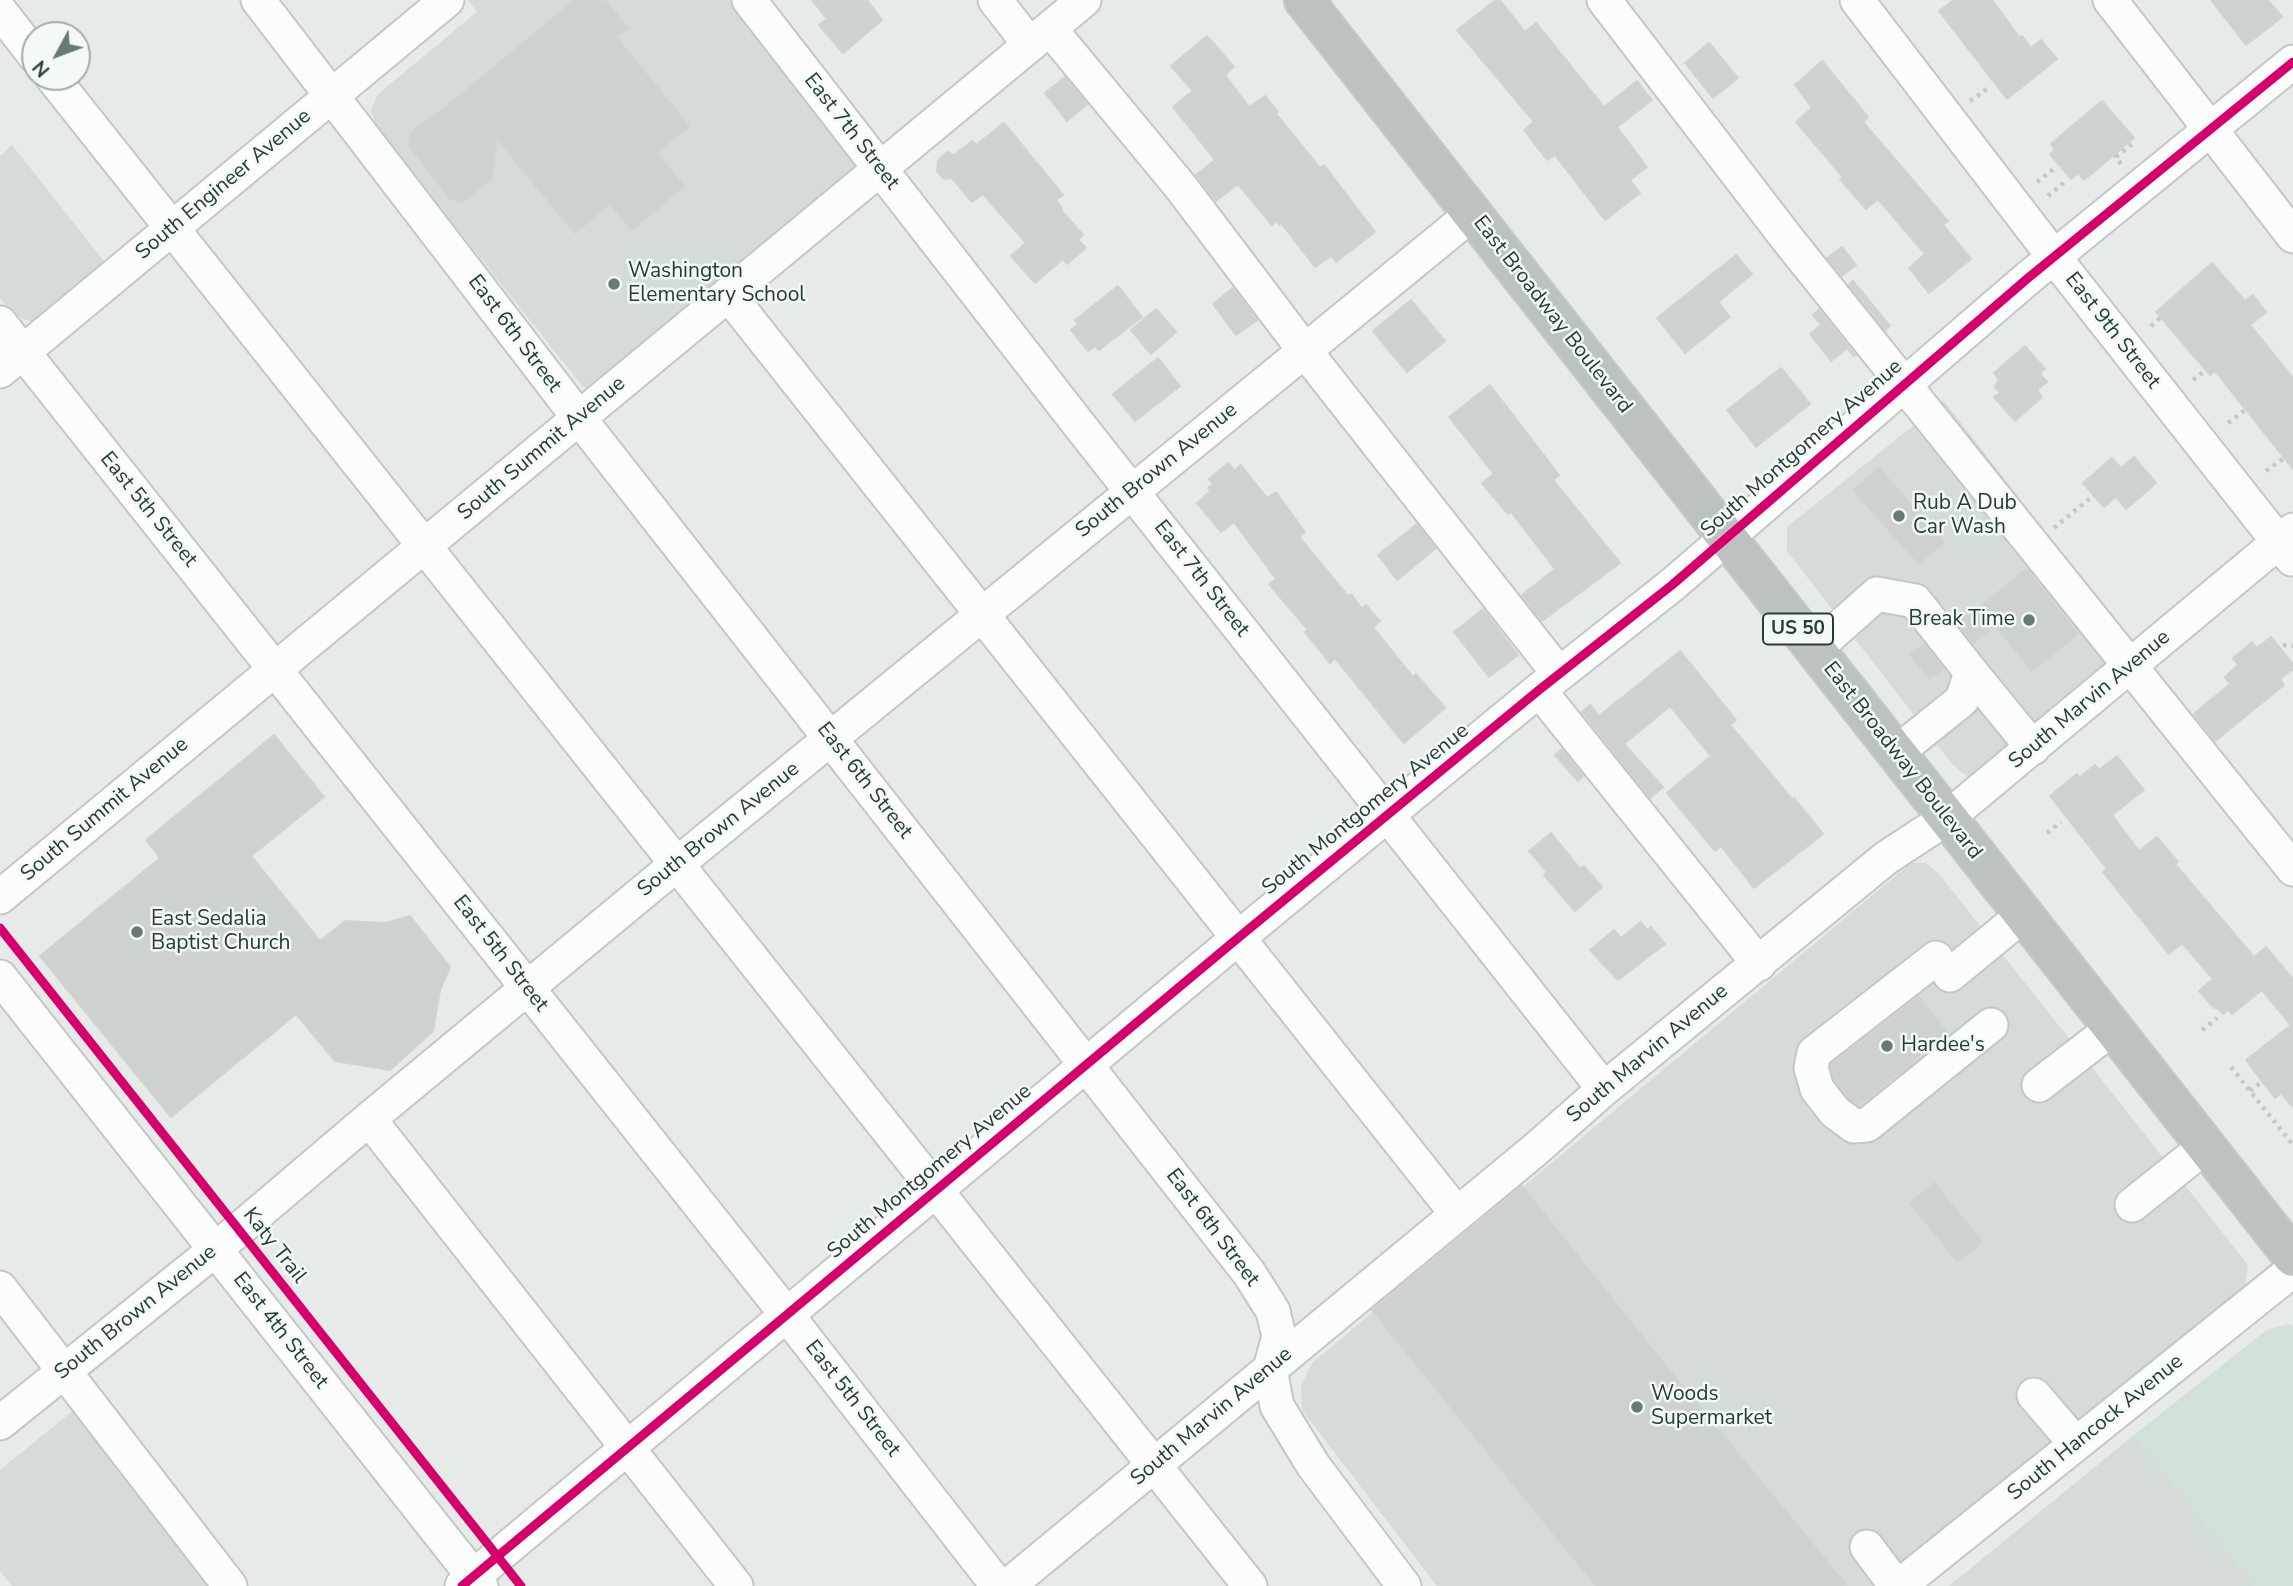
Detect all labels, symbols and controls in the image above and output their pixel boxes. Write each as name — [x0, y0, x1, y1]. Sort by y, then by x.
north arrow — [21, 21, 91, 91]
text: N — [27, 55, 56, 82]
street label: East 7th Street — [798, 69, 904, 195]
street label: South Engineer Avenue — [131, 104, 317, 266]
street label: East Broadway Boulevard — [1467, 211, 1637, 419]
place label: Washington Elementary School — [628, 259, 806, 309]
street label: East 9th Street — [2059, 268, 2165, 394]
street label: East 6th Street — [462, 270, 566, 398]
marker: Washington Elementary School — [606, 276, 622, 292]
street label: South Montgomery Avenue — [1696, 355, 1908, 543]
street label: South Summit Avenue — [453, 372, 631, 526]
street label: South Brown Avenue — [1071, 398, 1243, 544]
street label: East 5th Street — [94, 447, 202, 573]
place label: Rub A Dub Car Wash — [1913, 491, 2017, 541]
marker: Rub A Dub Car Wash — [1891, 508, 1907, 524]
street label: East 7th Street — [1148, 516, 1254, 642]
place label: Break Time — [1909, 607, 2015, 633]
marker: Break Time — [2021, 612, 2037, 628]
road number: US 50 — [1763, 614, 1833, 644]
street label: South Marvin Avenue — [2004, 625, 2176, 775]
street label: East Broadway Boulevard — [1817, 657, 1987, 865]
street label: East 6th Street — [811, 718, 917, 844]
street label: South Montgomery Avenue — [1258, 719, 1474, 901]
street label: South Summit Avenue — [16, 733, 194, 887]
street label: South Brown Avenue — [633, 757, 805, 903]
street label: East 5th Street — [447, 891, 553, 1017]
place label: East Sedalia Baptist Church — [151, 907, 290, 957]
marker: East Sedalia Baptist Church — [129, 924, 145, 940]
street label: South Marvin Avenue — [1562, 979, 1734, 1129]
place label: Hardee's — [1901, 1033, 1985, 1059]
marker: Hardee's — [1879, 1038, 1895, 1054]
street label: South Montgomery Avenue — [823, 1079, 1037, 1265]
street label: East 6th Street — [1160, 1164, 1264, 1292]
street label: Katy Trail — [237, 1203, 311, 1289]
street label: South Brown Avenue — [50, 1240, 222, 1386]
street label: East 4th Street — [227, 1268, 333, 1394]
street label: East 5th Street — [799, 1336, 905, 1462]
street label: South Marvin Avenue — [1126, 1342, 1298, 1492]
street label: South Hancock Avenue — [2003, 1349, 2189, 1507]
place label: Woods Supermarket — [1651, 1382, 1772, 1432]
marker: Woods Supermarket — [1629, 1399, 1645, 1415]

